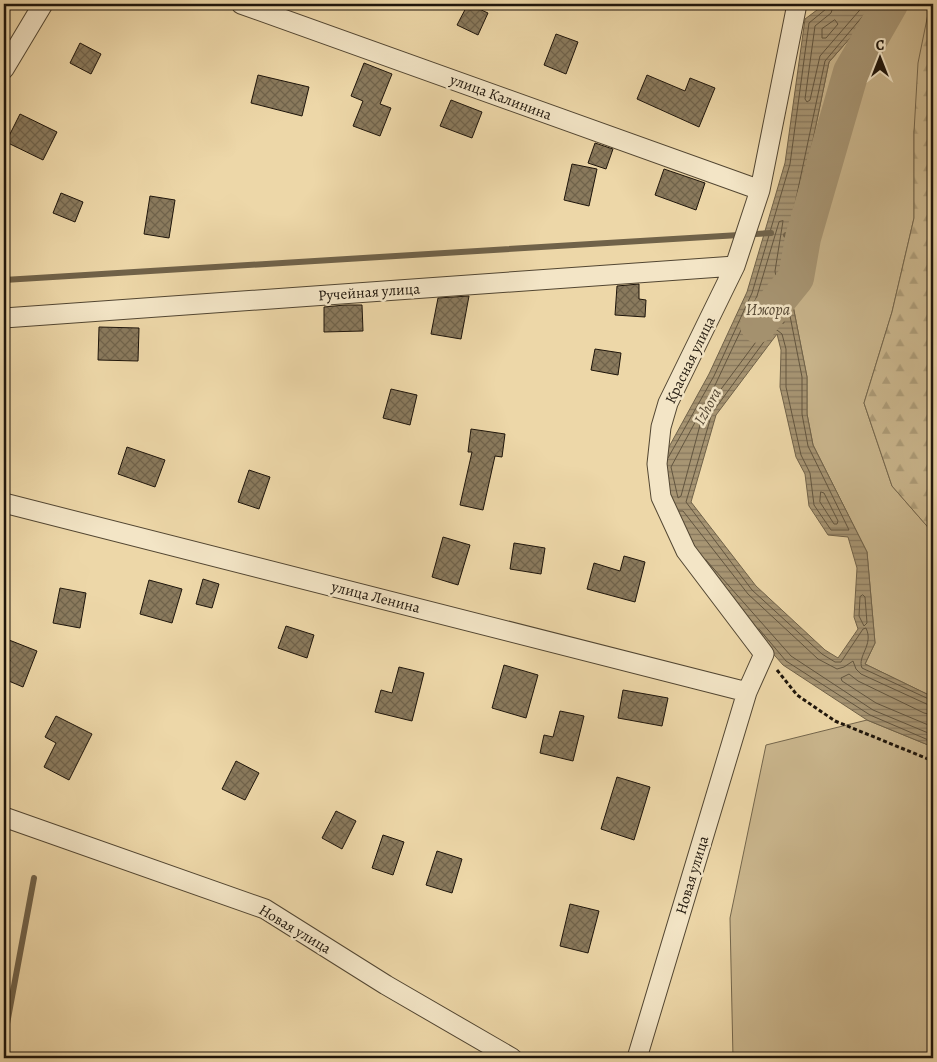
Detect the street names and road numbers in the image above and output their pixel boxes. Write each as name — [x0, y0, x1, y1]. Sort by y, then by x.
street label: улица Калинина — [446, 69, 555, 125]
street label: Ручейная улица — [317, 278, 421, 306]
street label: Красная улица — [660, 313, 720, 407]
street label: улица Ленина — [329, 576, 423, 618]
street label: Новая улица — [671, 833, 713, 917]
street label: Новая улица — [255, 900, 335, 959]

